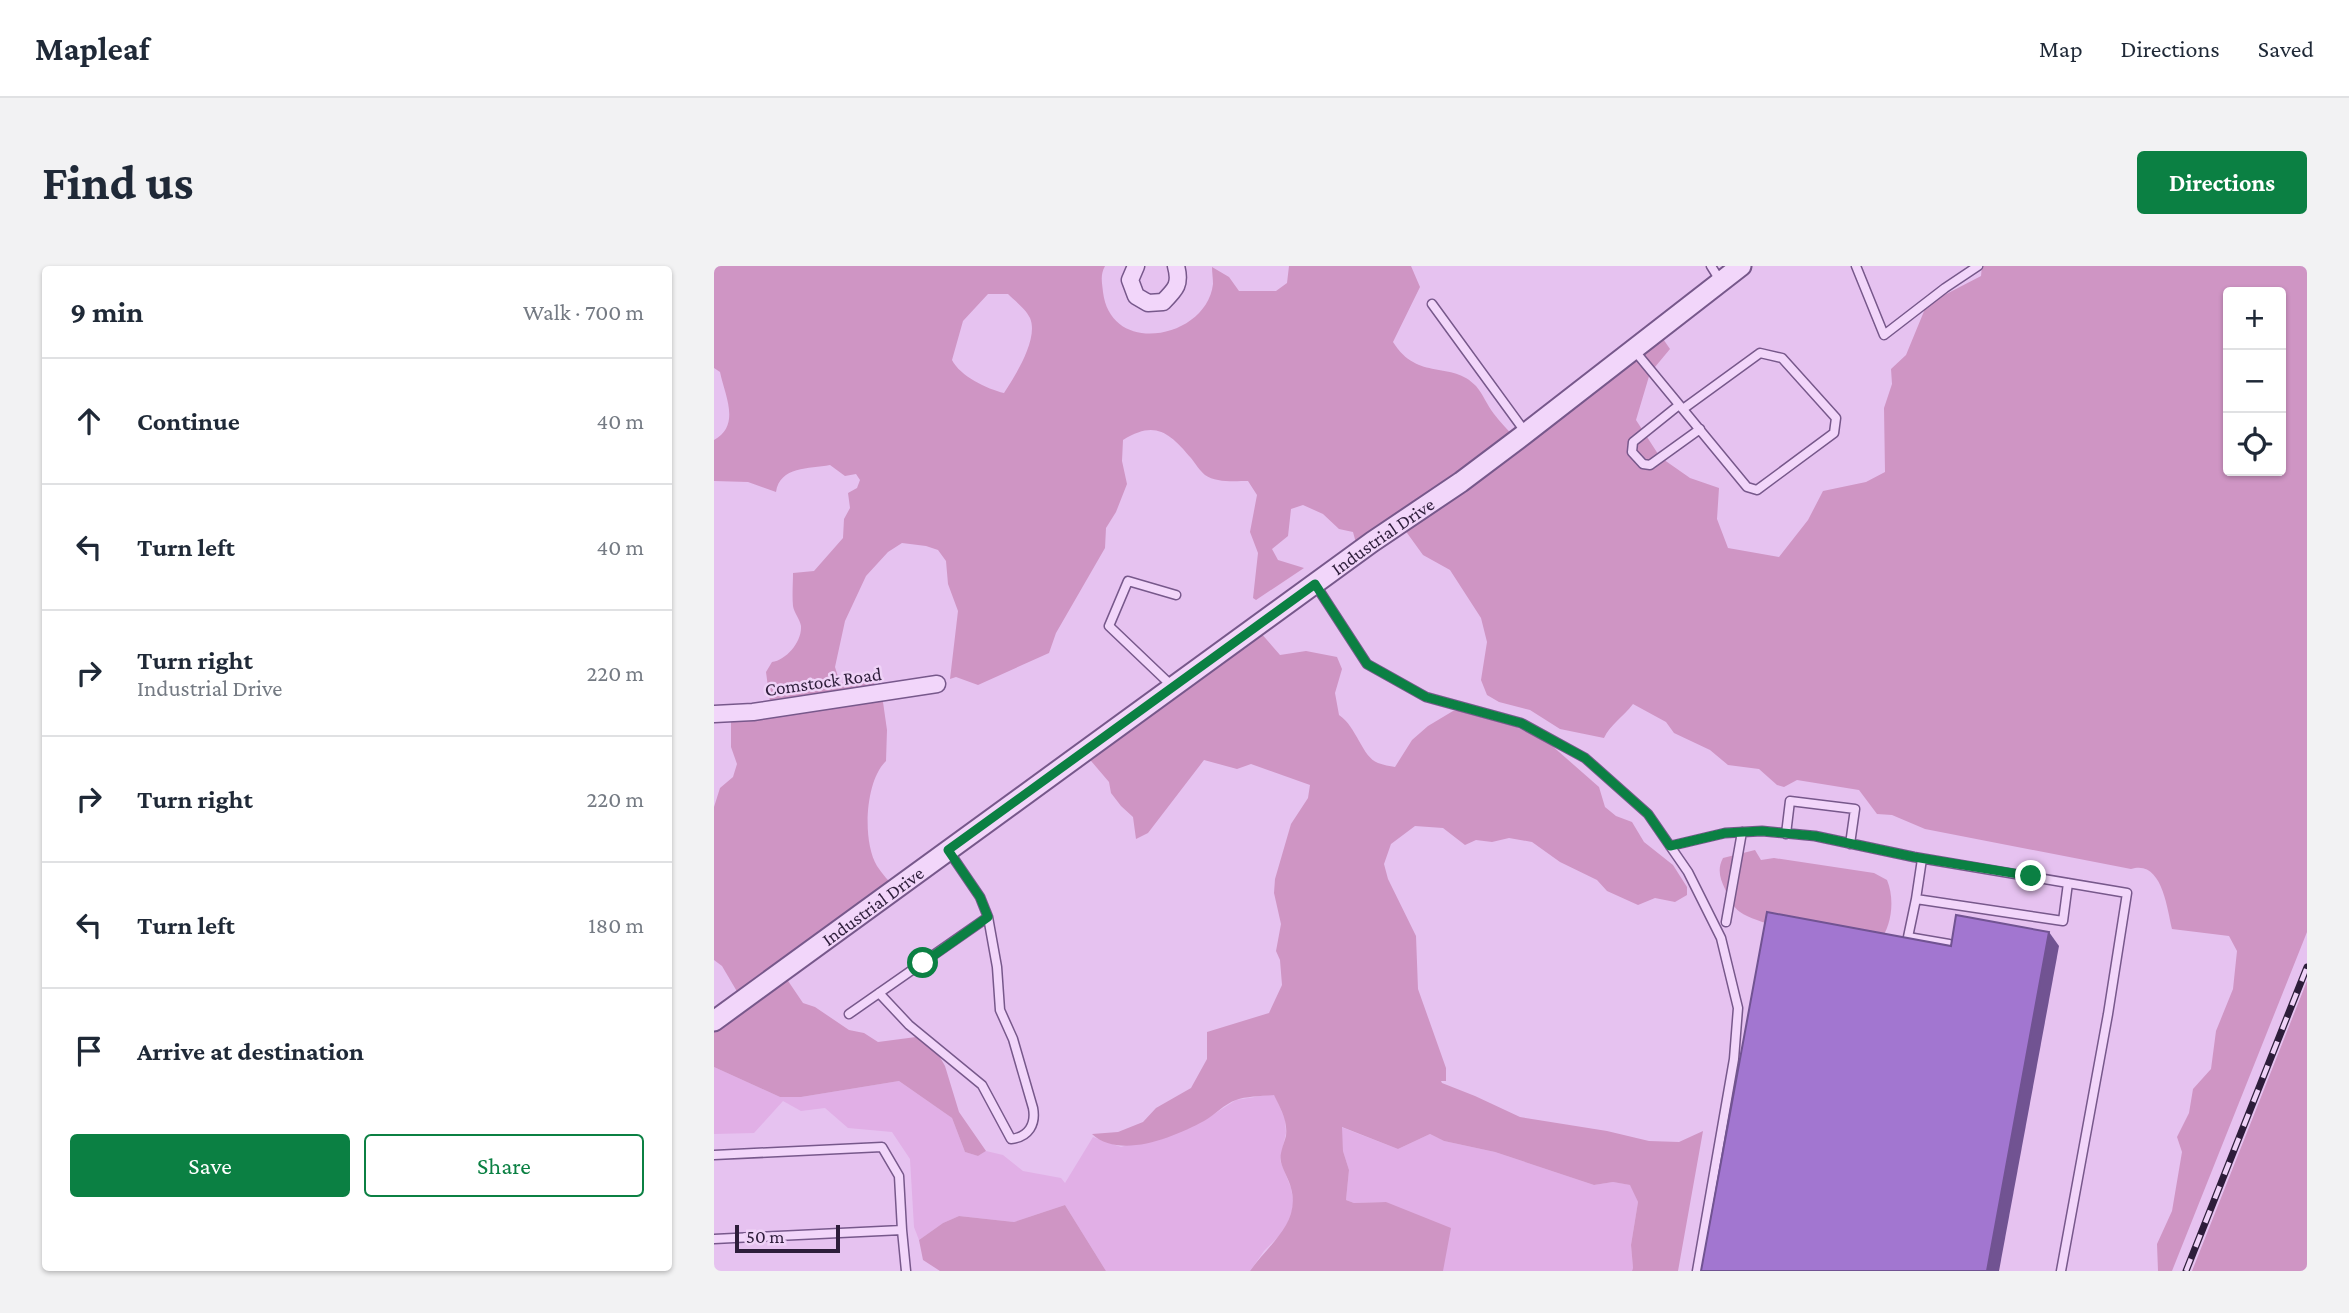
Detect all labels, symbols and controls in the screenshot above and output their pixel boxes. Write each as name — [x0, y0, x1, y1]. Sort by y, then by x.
text: Mapleaf — [35, 30, 150, 67]
text: Map — [2039, 35, 2083, 62]
text: Directions — [2121, 35, 2220, 62]
text: Saved — [2258, 35, 2314, 62]
button: Directions — [2137, 151, 2307, 214]
text: Find us — [42, 155, 194, 210]
map controls — [2223, 287, 2286, 476]
button: + — [2223, 287, 2286, 350]
text: 9 min — [70, 295, 143, 328]
text: Walk · 700 m — [523, 299, 644, 325]
button: − — [2223, 350, 2286, 413]
icon: ahead — [70, 402, 108, 440]
text: Continue — [137, 407, 240, 436]
text: 40 m — [596, 408, 644, 434]
button: locate — [2223, 413, 2286, 476]
street label: Industrial Drive — [1327, 493, 1438, 579]
icon: left — [70, 528, 108, 566]
text: Turn left — [137, 533, 235, 562]
text: 40 m — [596, 534, 644, 560]
text: Turn right — [137, 646, 253, 675]
icon: right — [70, 654, 108, 692]
text: 220 m — [586, 660, 644, 686]
street label: Comstock Road — [763, 663, 883, 700]
text: Industrial Drive — [137, 675, 282, 701]
icon: right — [70, 780, 108, 818]
text: Turn right — [137, 785, 253, 814]
text: 220 m — [586, 786, 644, 812]
route end — [2015, 860, 2046, 891]
street label: Industrial Drive — [818, 862, 928, 950]
icon: left — [70, 906, 108, 944]
text: Turn left — [137, 911, 235, 940]
text: 180 m — [588, 912, 644, 938]
route start — [907, 947, 938, 978]
icon: arrive — [70, 1032, 108, 1070]
text: Arrive at destination — [137, 1037, 364, 1066]
button: Save — [70, 1134, 350, 1197]
button: Share — [364, 1134, 644, 1197]
scale bar — [735, 1222, 840, 1254]
text: 50 m — [746, 1226, 785, 1247]

